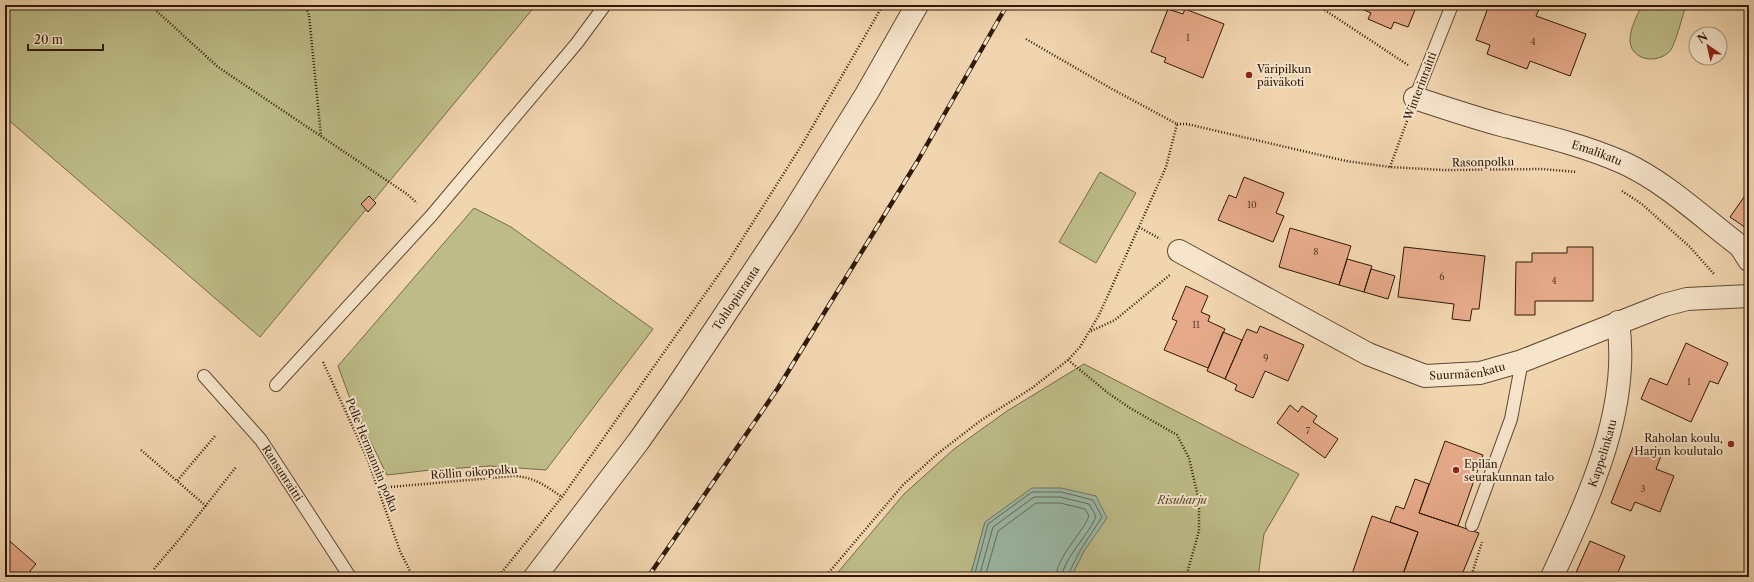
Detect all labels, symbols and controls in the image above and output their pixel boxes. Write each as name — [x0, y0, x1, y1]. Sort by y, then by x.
scale bar — [28, 26, 103, 52]
north arrow — [1688, 26, 1728, 66]
text: N — [1695, 29, 1711, 46]
text: 20 m — [34, 32, 63, 47]
house number: 1 — [1186, 32, 1190, 43]
house number: 4 — [1530, 36, 1536, 47]
street label: Winterinraitti — [1400, 49, 1440, 123]
place label: Väripilkun päiväkoti — [1256, 62, 1312, 89]
marker: Väripilkun päiväkoti — [1244, 70, 1254, 80]
street label: Emalikatu — [1570, 137, 1625, 168]
street label: Rasonpolku — [1452, 154, 1514, 170]
house number: 10 — [1247, 199, 1257, 210]
house number: 8 — [1313, 246, 1319, 257]
street label: Tohlopinranta — [709, 263, 763, 333]
house number: 6 — [1439, 271, 1445, 282]
house number: 4 — [1551, 275, 1557, 286]
house number: 11 — [1192, 319, 1200, 330]
house number: 9 — [1263, 352, 1269, 363]
street label: Suurmäenkatu — [1429, 359, 1507, 383]
house number: 1 — [1687, 376, 1691, 387]
street label: Pelle Hermannin polku — [343, 396, 401, 514]
street label: Kappelinkatu — [1585, 418, 1620, 489]
house number: 7 — [1306, 425, 1311, 436]
place label: Raholan koulu, Harjun koulutalo — [1634, 431, 1723, 458]
marker: Raholan koulu, Harjun koulutalo — [1726, 439, 1736, 449]
street label: Ransunraitti — [259, 442, 306, 504]
place label: Epilän seurakunnan talo — [1464, 457, 1555, 484]
street label: Röllin oikopolku — [430, 462, 518, 482]
marker: Epilän seurakunnan talo — [1451, 465, 1461, 475]
house number: 3 — [1641, 483, 1646, 494]
park label: Risuharju — [1156, 493, 1207, 507]

